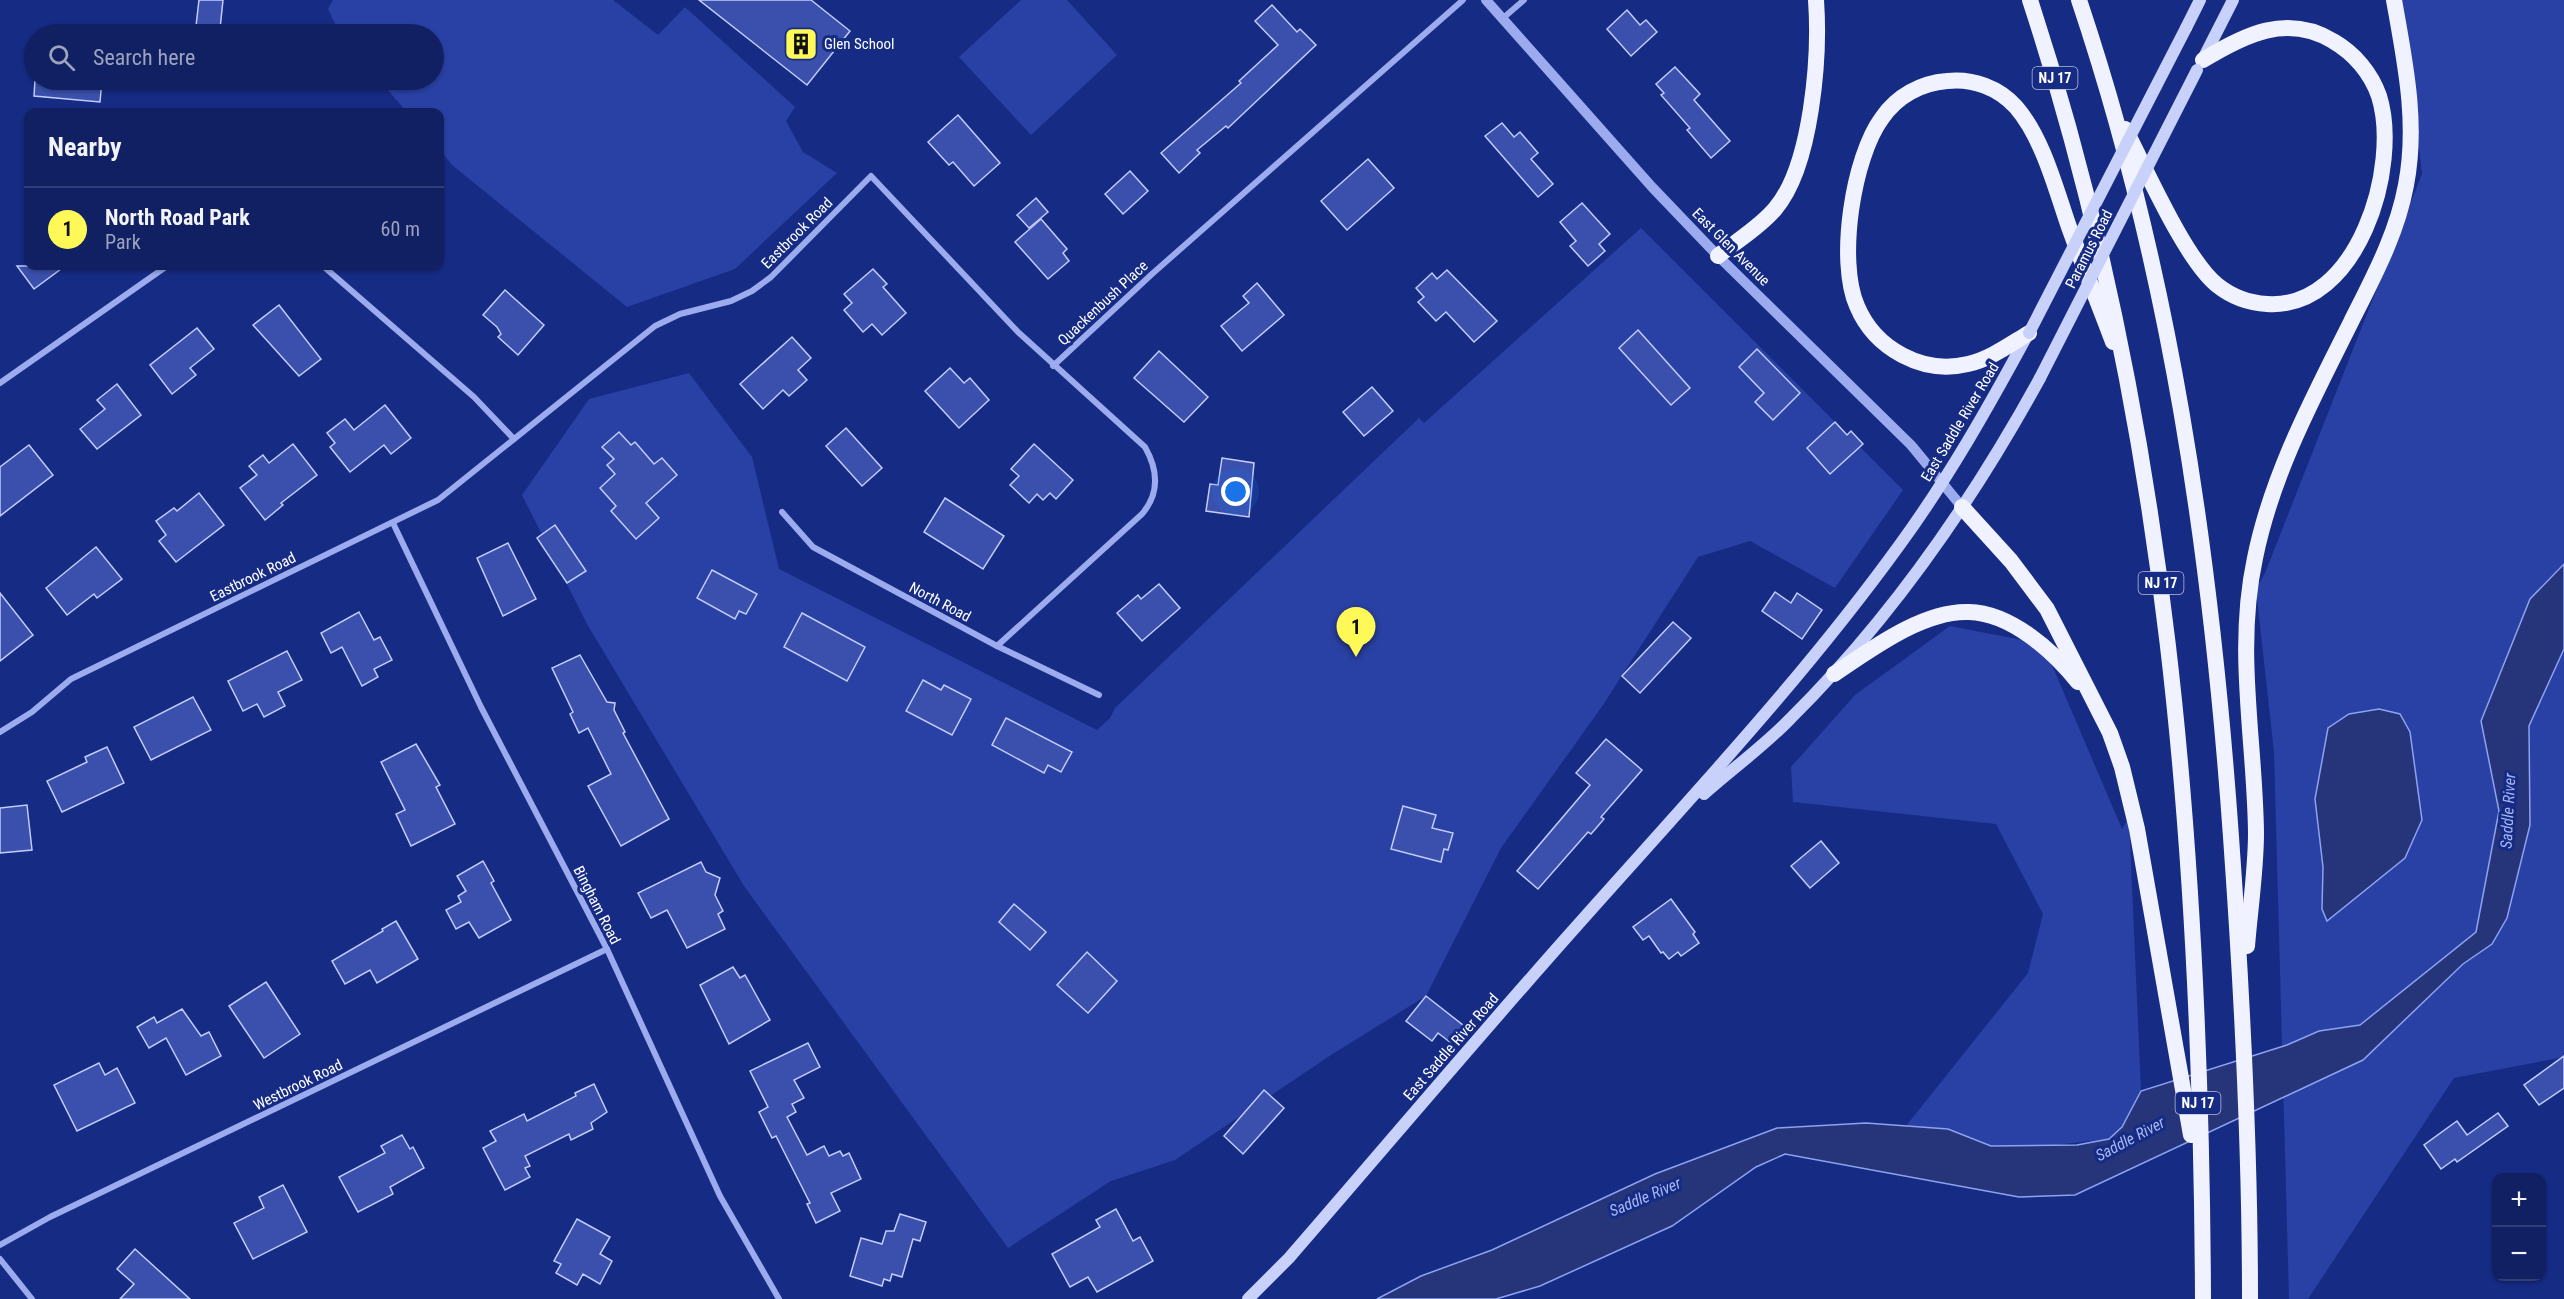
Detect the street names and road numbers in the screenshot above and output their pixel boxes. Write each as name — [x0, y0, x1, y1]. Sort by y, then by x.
road number: NJ 17 — [2032, 67, 2078, 89]
street label: Eastbrook Road — [758, 194, 836, 272]
street label: East Glen Avenue — [1688, 204, 1774, 290]
street label: Paramus Road — [2061, 207, 2117, 291]
street label: Quackenbush Place — [1054, 257, 1152, 349]
street label: East Saddle River Road — [1917, 359, 2003, 485]
street label: Eastbrook Road — [207, 548, 299, 606]
road number: NJ 17 — [2138, 572, 2184, 594]
street label: North Road — [906, 578, 974, 626]
street label: Bingham Road — [570, 863, 624, 947]
street label: East Saddle River Road — [1400, 990, 1502, 1104]
street label: Westbrook Road — [251, 1056, 345, 1114]
road number: NJ 17 — [2176, 1092, 2220, 1114]

